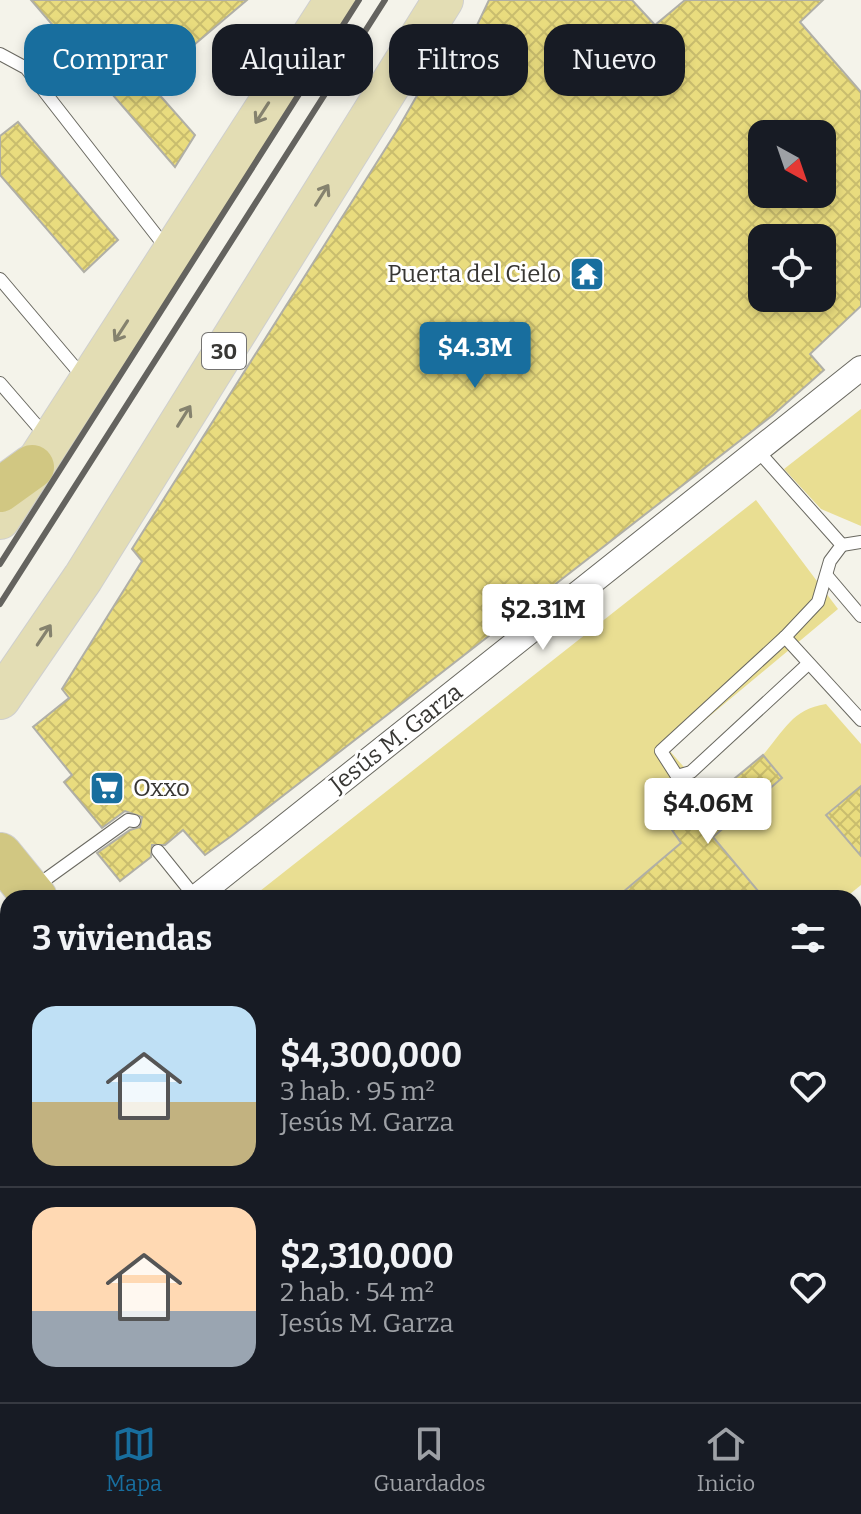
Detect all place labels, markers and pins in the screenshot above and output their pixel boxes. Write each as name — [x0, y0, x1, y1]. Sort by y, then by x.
temple icon: Puerta del Cielo — [568, 255, 606, 293]
place label: Puerta del Cielo — [387, 260, 561, 288]
pin: $4.3M — [419, 322, 531, 390]
pin: $2.31M — [478, 584, 608, 652]
supermarket icon: Oxxo — [88, 769, 126, 807]
place label: Oxxo — [133, 774, 190, 802]
pin: $4.06M — [643, 778, 773, 846]

